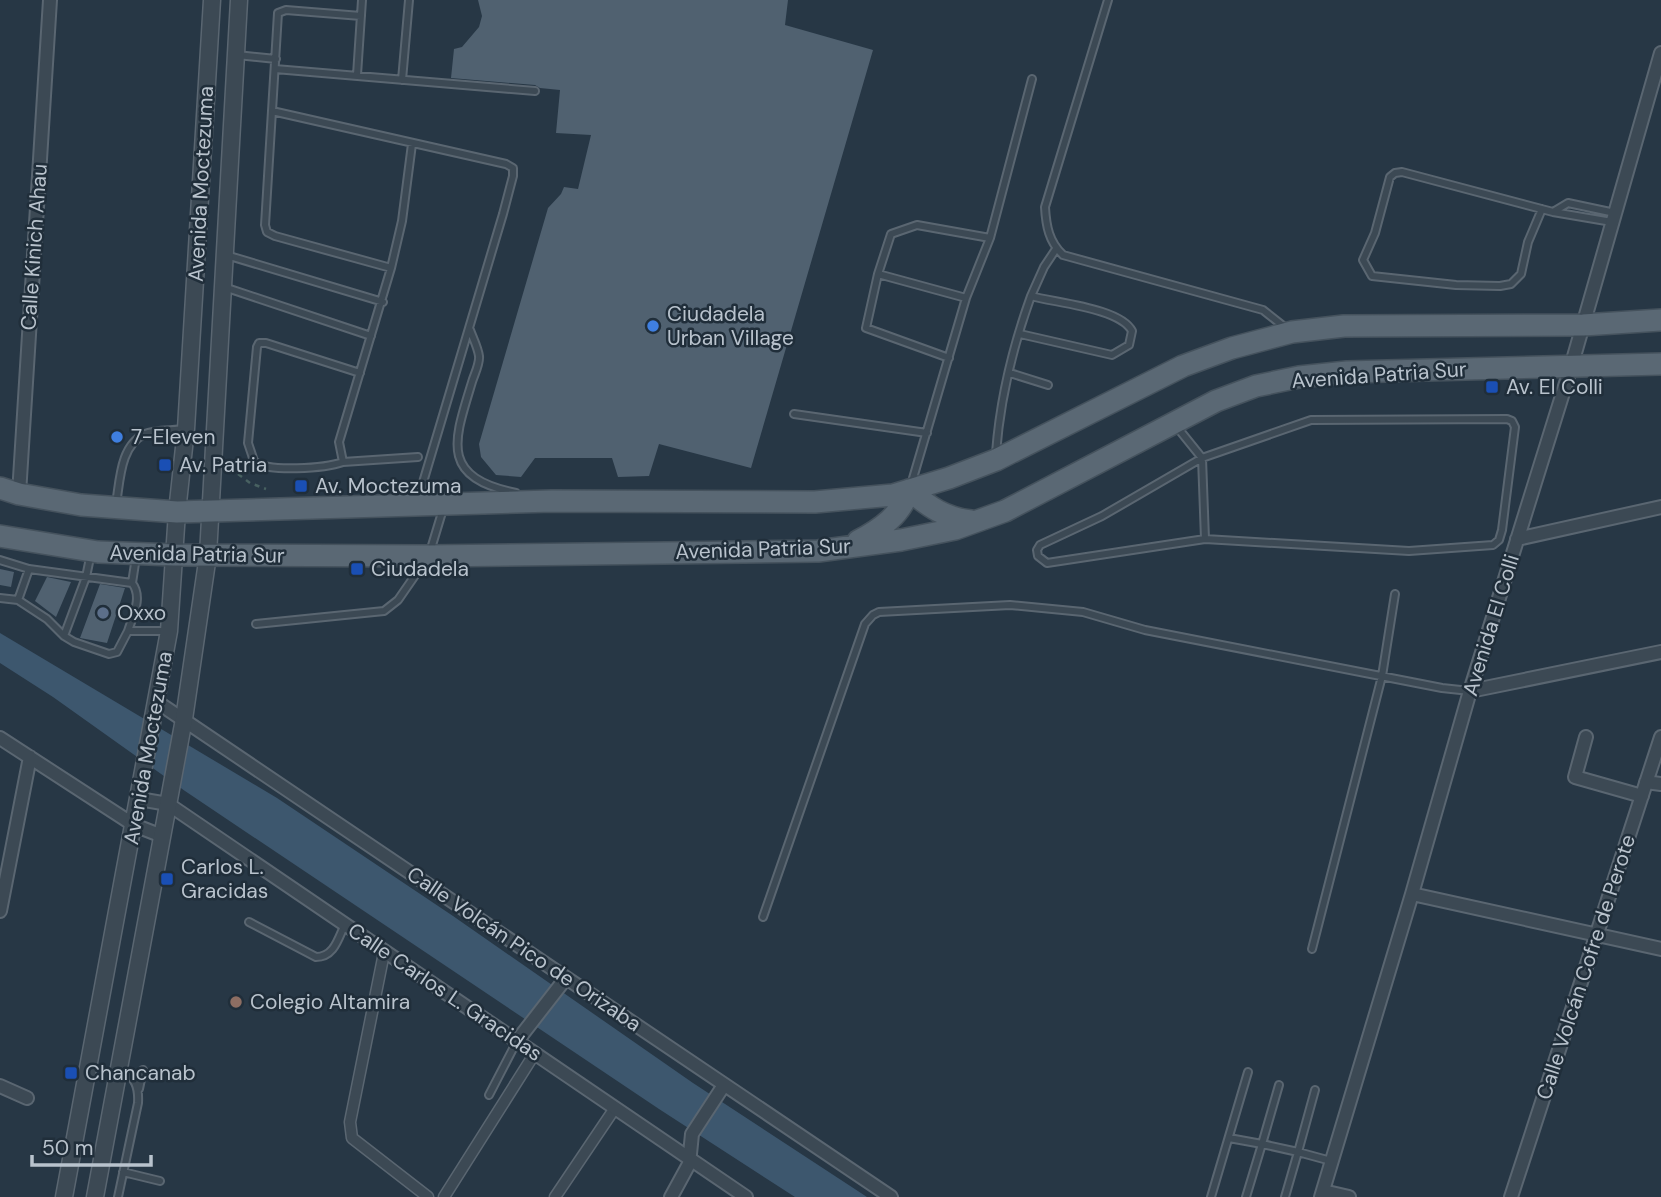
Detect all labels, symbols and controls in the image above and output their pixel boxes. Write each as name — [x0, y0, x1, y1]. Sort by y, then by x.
street label: Avenida Moctezuma — [182, 85, 220, 283]
street label: Calle Kinich Ahau — [14, 163, 54, 331]
place label: Ciudadela Urban Village — [667, 300, 794, 352]
marker: Ciudadela Urban Village — [645, 318, 661, 334]
street label: Avenida Patria Sur — [1290, 355, 1468, 395]
place label: Av. El Colli — [1506, 373, 1603, 401]
marker: Av. El Colli — [1484, 379, 1500, 395]
place label: 7-Eleven — [131, 423, 215, 451]
marker: 7-Eleven — [109, 429, 125, 445]
place label: Av. Patria — [179, 451, 267, 479]
marker: Av. Patria — [157, 457, 173, 473]
place label: Av. Moctezuma — [315, 472, 461, 500]
marker: Av. Moctezuma — [293, 478, 309, 494]
street label: Avenida Patria Sur — [675, 532, 851, 566]
street label: Avenida Patria Sur — [109, 538, 285, 570]
street label: Avenida El Colli — [1456, 551, 1526, 699]
place label: Ciudadela — [371, 555, 469, 583]
marker: Ciudadela — [349, 561, 365, 577]
place label: Oxxo — [117, 599, 166, 627]
marker: Oxxo — [95, 605, 111, 621]
street label: Avenida Moctezuma — [117, 649, 179, 847]
street label: Calle Volcán Cofre de Perote — [1530, 831, 1642, 1103]
place label: Carlos L. Gracidas — [181, 853, 268, 905]
street label: Calle Volcán Pico de Orizaba — [401, 860, 647, 1038]
marker: Carlos L. Gracidas — [159, 871, 175, 887]
street label: Calle Carlos L. Gracidas — [342, 916, 548, 1068]
place label: Colegio Altamira — [250, 988, 410, 1016]
marker: Colegio Altamira — [228, 994, 244, 1010]
place label: Chancanab — [85, 1059, 196, 1087]
marker: Chancanab — [63, 1065, 79, 1081]
scale bar — [32, 1124, 150, 1168]
text: 50 m — [42, 1134, 93, 1162]

